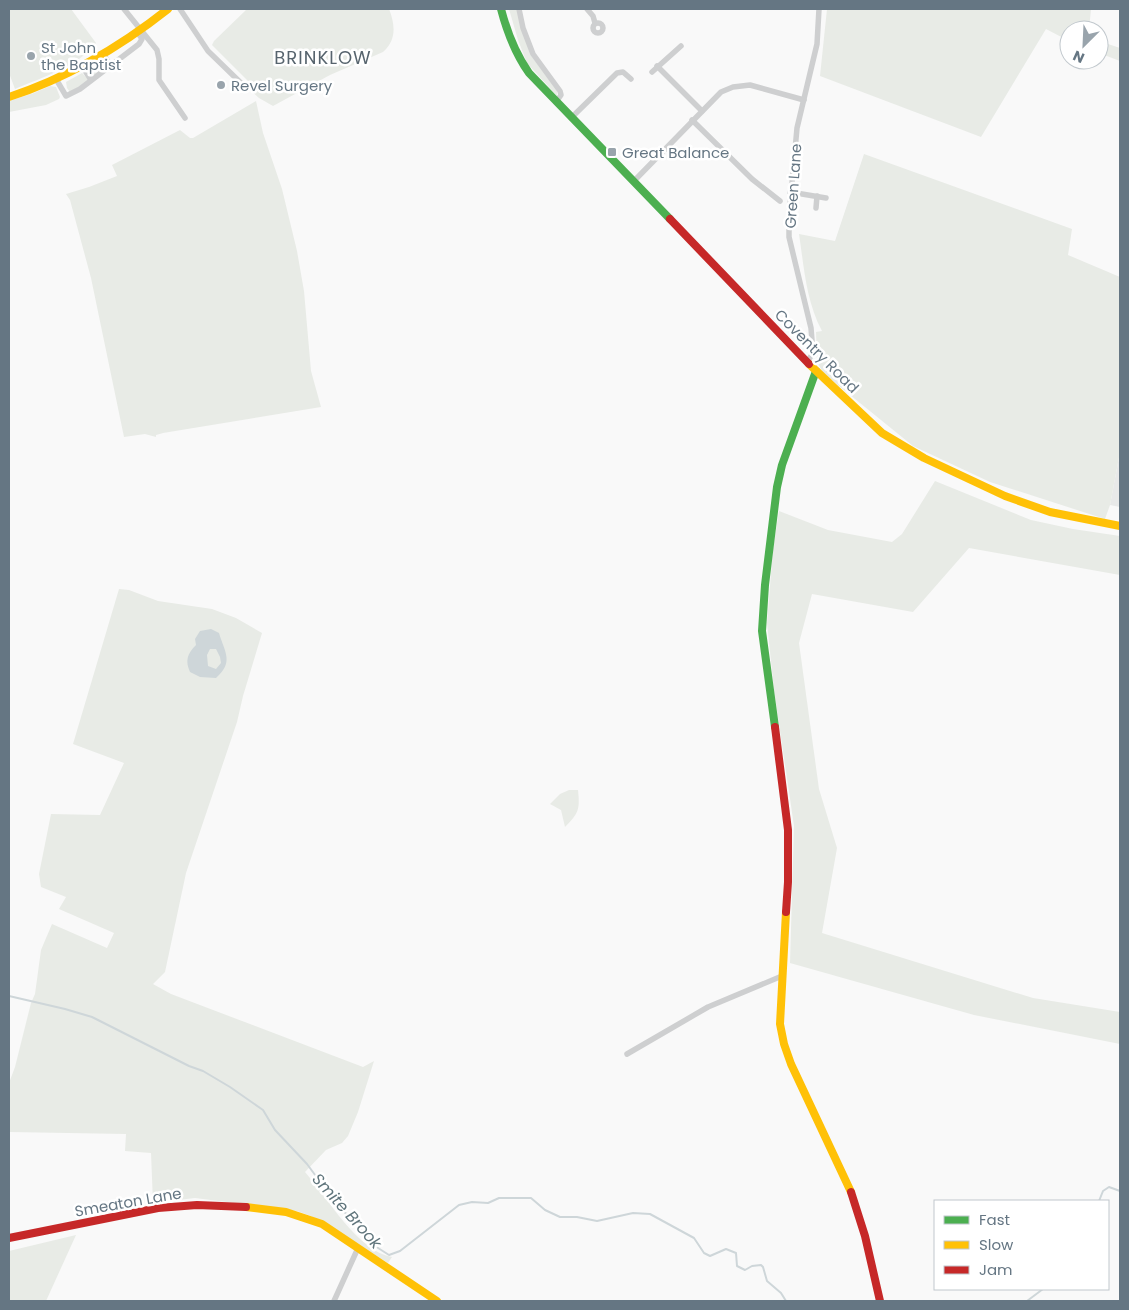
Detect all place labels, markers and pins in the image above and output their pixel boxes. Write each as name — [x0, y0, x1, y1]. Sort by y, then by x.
place label: St John the Baptist — [41, 37, 121, 75]
marker: St John the Baptist — [25, 50, 37, 62]
place label: Revel Surgery — [231, 75, 333, 96]
marker: Revel Surgery — [215, 79, 227, 91]
place label: Great Balance — [622, 142, 729, 163]
marker: Great Balance — [606, 146, 618, 158]

